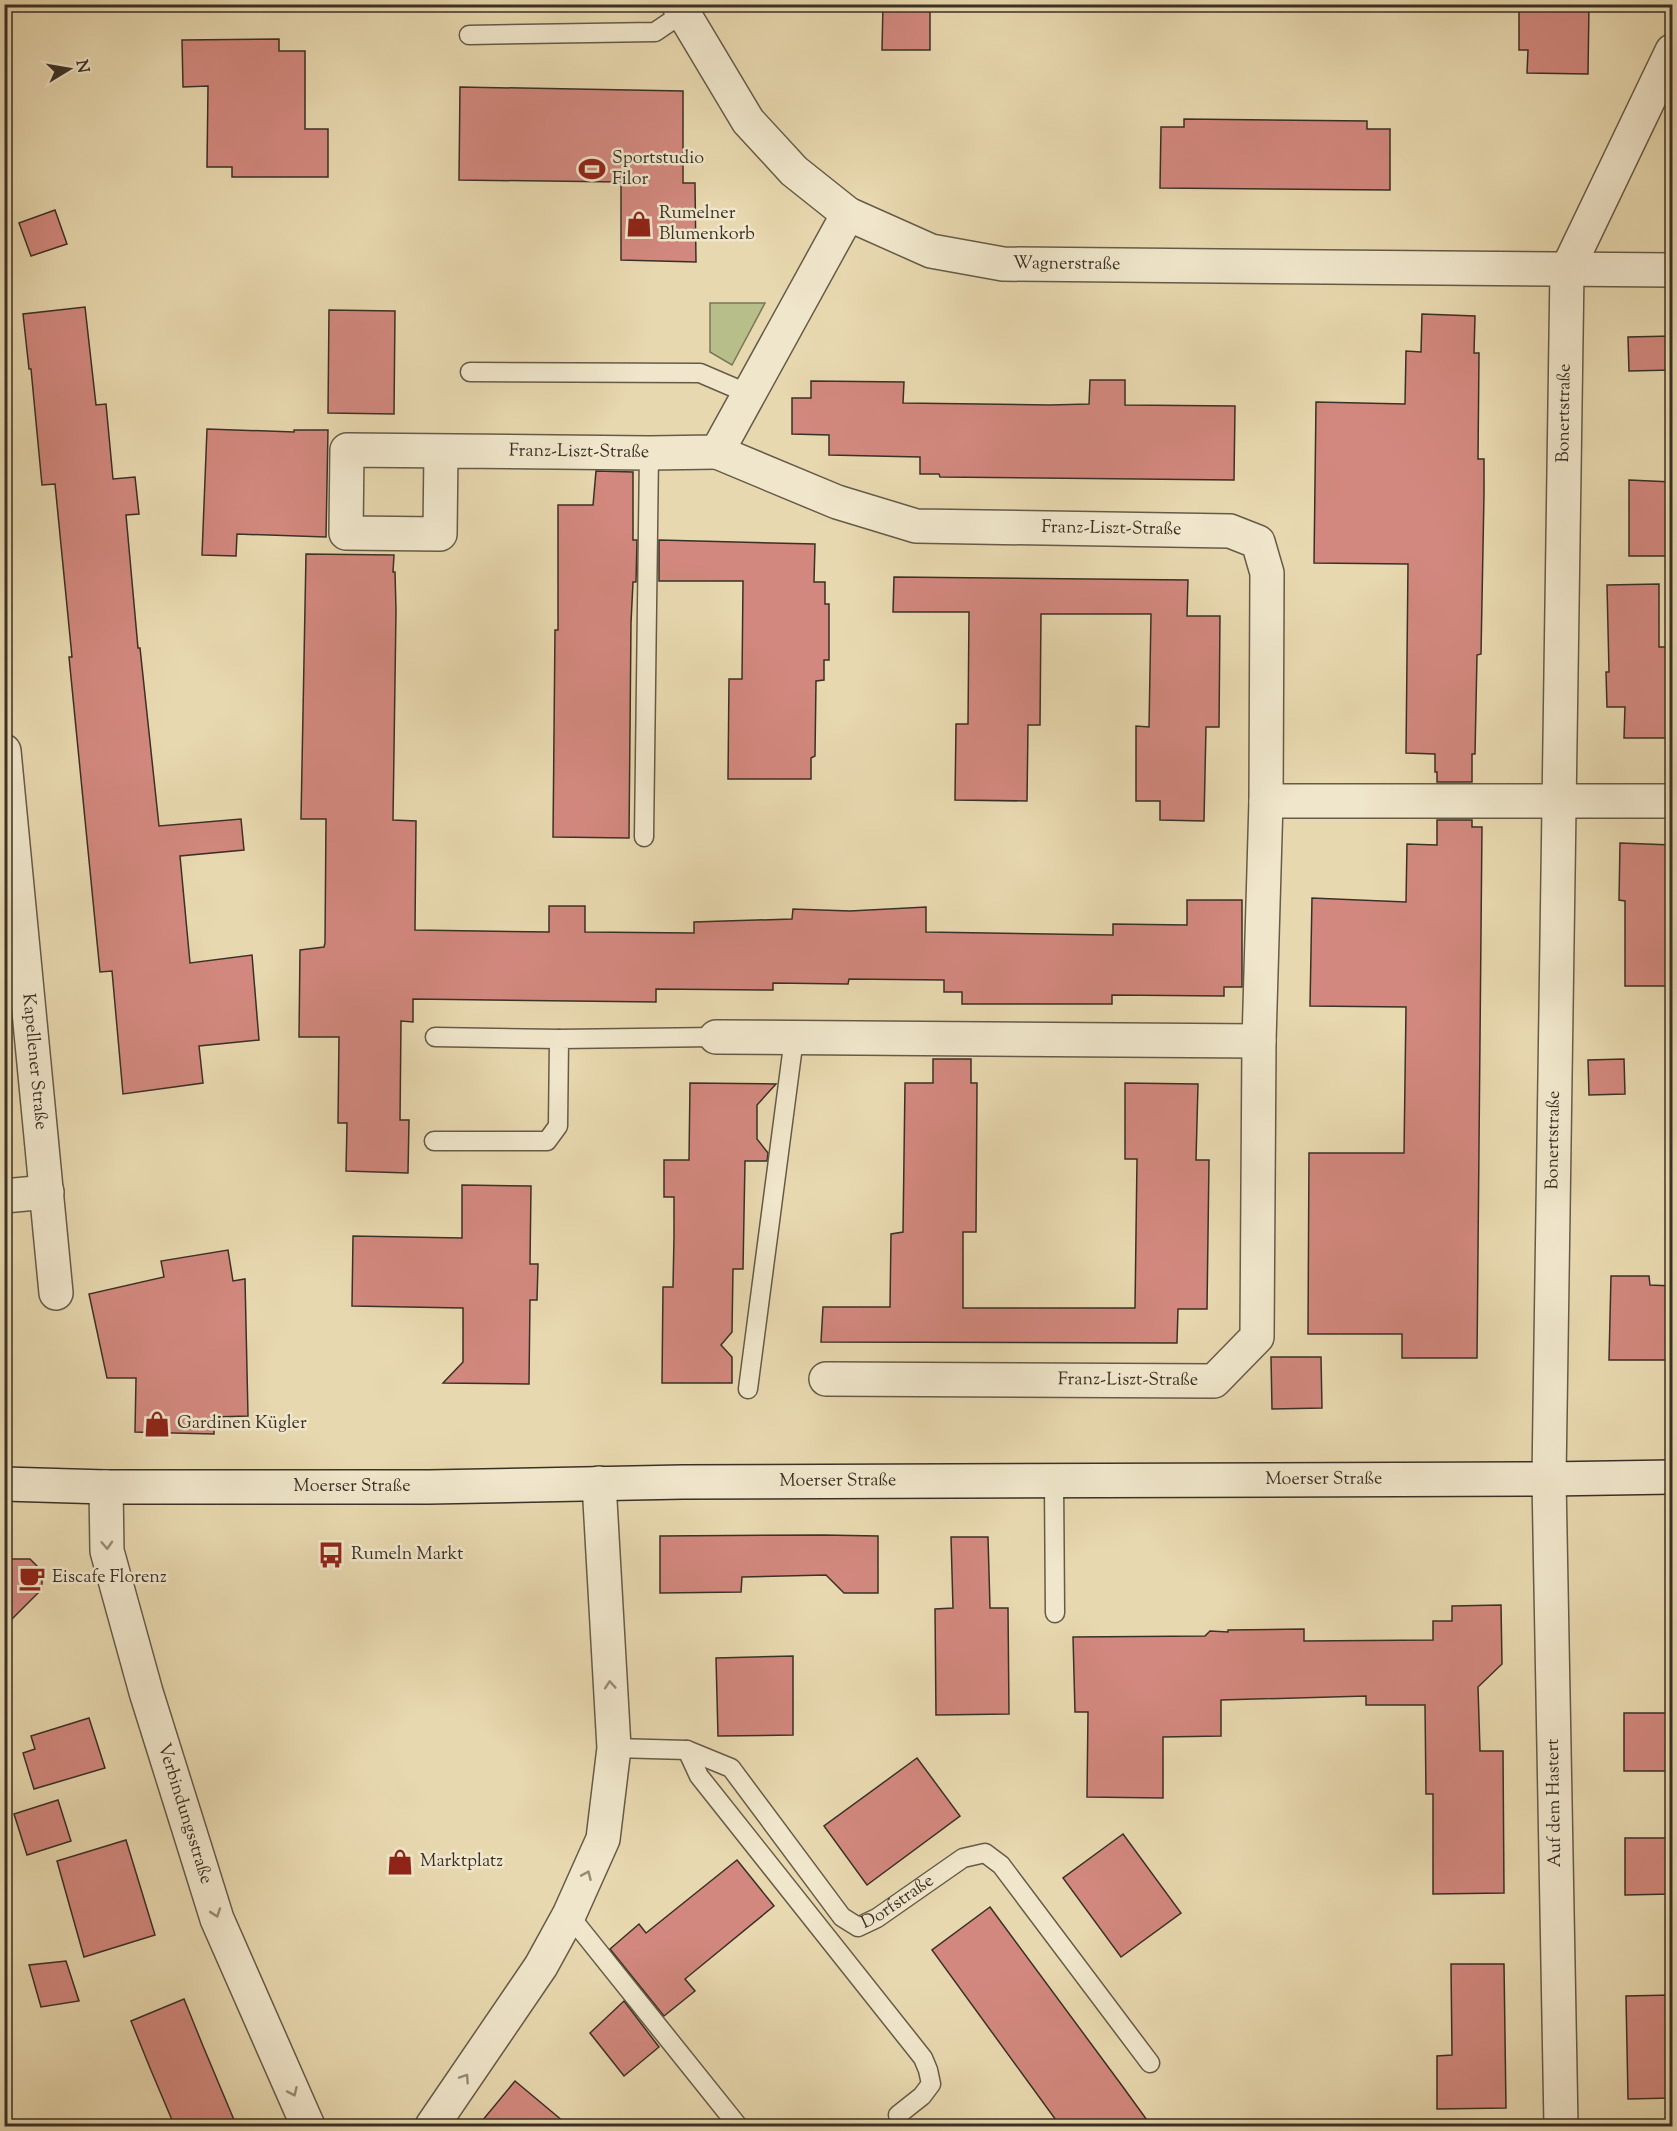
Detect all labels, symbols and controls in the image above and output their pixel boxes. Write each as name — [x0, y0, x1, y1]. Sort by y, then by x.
north arrow — [39, 39, 99, 99]
text: N — [69, 58, 94, 75]
place label: Sportstudio Filor — [612, 146, 704, 193]
sports icon: Sportstudio Filor — [577, 154, 607, 184]
place label: Rumelner Blumenkorb — [659, 201, 755, 248]
shop icon: Rumelner Blumenkorb — [624, 209, 654, 239]
street label: Wagnerstraße — [1013, 251, 1121, 278]
street label: Bonertstraße — [1551, 363, 1579, 463]
street label: Franz-Liszt-Straße — [509, 439, 649, 466]
street label: Franz-Liszt-Straße — [1041, 515, 1182, 543]
street label: Kapellener Straße — [14, 992, 53, 1131]
street label: Bonertstraße — [1540, 1090, 1568, 1190]
street label: Franz-Liszt-Straße — [1058, 1367, 1198, 1394]
shop icon: Gardinen Kügler — [142, 1409, 172, 1439]
place label: Gardinen Kügler — [177, 1411, 307, 1437]
street label: Moerser Straße — [1265, 1467, 1383, 1493]
street label: Moerser Straße — [779, 1468, 897, 1495]
street label: Moerser Straße — [293, 1474, 411, 1500]
bus stop icon: Rumeln Markt — [316, 1540, 346, 1570]
one-way arrow — [101, 1541, 114, 1550]
place label: Rumeln Markt — [351, 1542, 463, 1568]
cafe icon: Eiscafe Florenz — [17, 1563, 47, 1593]
place label: Eiscafe Florenz — [52, 1565, 167, 1591]
one-way arrow — [604, 1680, 617, 1689]
street label: Auf dem Hastert — [1541, 1738, 1569, 1868]
street label: Verbindungsstraße — [150, 1740, 218, 1887]
shop icon: Marktplatz — [385, 1847, 415, 1877]
place label: Marktplatz — [420, 1849, 503, 1875]
street label: Dorfstraße — [857, 1869, 940, 1937]
one-way arrow — [580, 1871, 592, 1882]
one-way arrow — [208, 1907, 221, 1918]
one-way arrow — [458, 2074, 469, 2085]
one-way arrow — [286, 2086, 298, 2097]

